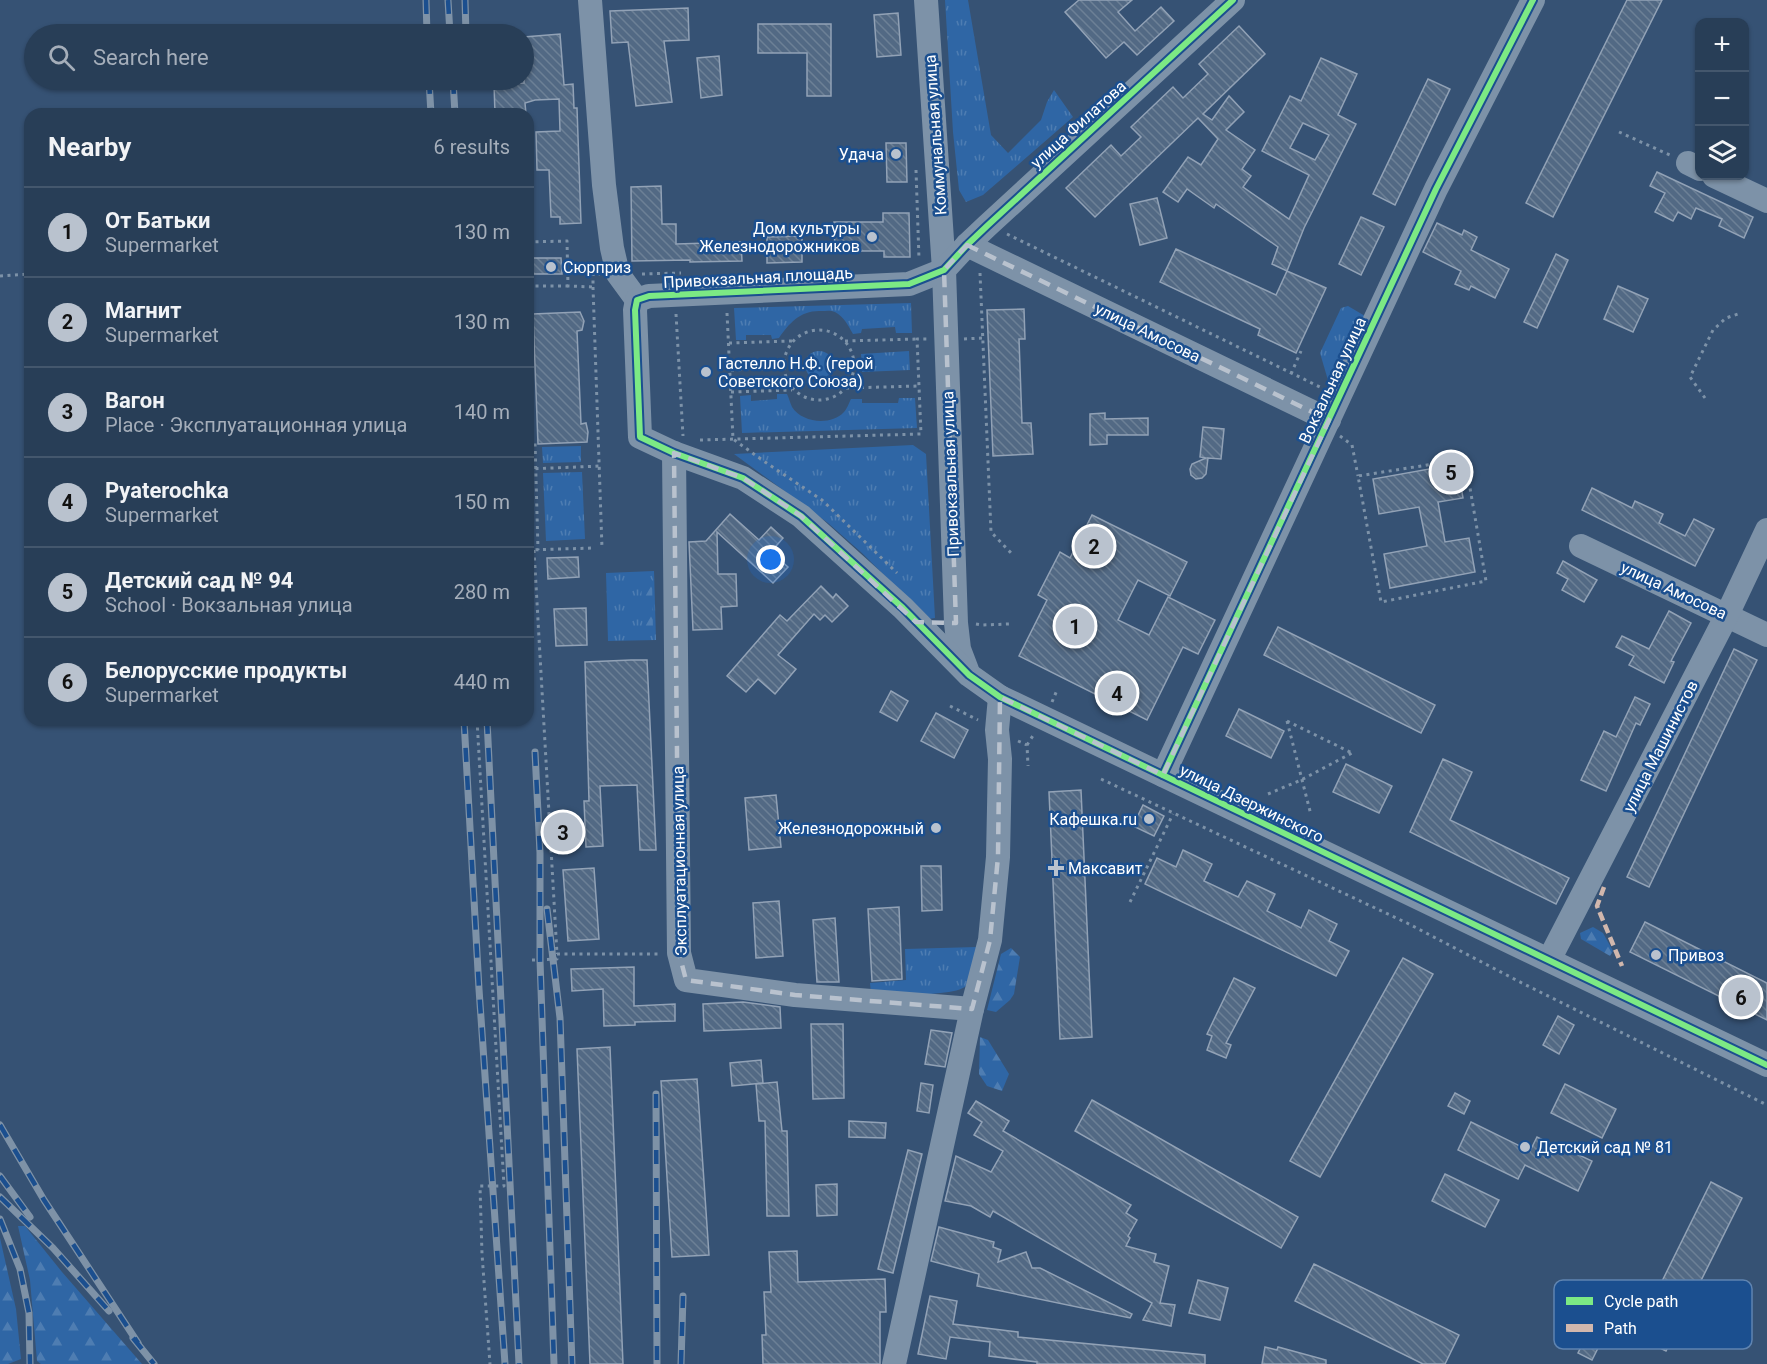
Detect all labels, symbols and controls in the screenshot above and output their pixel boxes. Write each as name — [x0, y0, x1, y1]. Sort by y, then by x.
map controls — [1695, 18, 1749, 180]
button: + — [1695, 18, 1749, 72]
search box — [24, 24, 534, 90]
icon: search — [45, 41, 78, 74]
text: Search here — [93, 45, 209, 70]
street label: Коммунальная улица — [920, 54, 951, 216]
button: − — [1695, 72, 1749, 126]
street label: улица Филатова — [1027, 77, 1130, 172]
button: layers — [1695, 126, 1749, 180]
text: Nearby — [48, 132, 131, 162]
text: 6 results — [434, 135, 510, 159]
place label: Удача — [839, 145, 884, 164]
marker: Удача — [889, 147, 903, 161]
text: От Батьки — [105, 208, 211, 233]
place label: Дом культуры Железнодорожников — [699, 219, 860, 256]
text: 1 — [62, 220, 73, 244]
text: 130 m — [454, 220, 510, 244]
marker: Дом культуры Железнодорожников — [865, 230, 879, 244]
text: Supermarket — [105, 233, 219, 257]
place label: Сюрприз — [563, 258, 631, 277]
marker: Сюрприз — [544, 260, 558, 274]
street label: Привокзальная площадь — [663, 263, 853, 292]
text: Магнит — [105, 298, 181, 323]
street label: улица Амосова — [1092, 299, 1203, 366]
text: 2 — [62, 310, 73, 334]
text: 130 m — [454, 310, 510, 334]
street label: Вокзальная улица — [1295, 314, 1370, 446]
text: Supermarket — [105, 323, 219, 347]
place label: Гастелло Н.Ф. (герой Советского Союза) — [718, 354, 874, 391]
marker: Гастелло Н.Ф. (герой Советского Союза) — [699, 365, 713, 379]
text: Вагон — [105, 388, 165, 413]
street label: Привокзальная улица — [938, 391, 963, 557]
text: 3 — [62, 400, 73, 424]
text: 140 m — [454, 400, 510, 424]
text: Place · Эксплуатационная улица — [105, 413, 407, 437]
pin: 5 — [1432, 450, 1470, 494]
text: Pyaterochka — [105, 478, 229, 503]
text: 4 — [62, 490, 73, 514]
text: 150 m — [454, 490, 510, 514]
text: Supermarket — [105, 503, 219, 527]
pin: 2 — [1074, 524, 1114, 568]
your location — [756, 545, 785, 574]
street label: улица Амосова — [1618, 558, 1730, 623]
text: Детский сад № 94 — [105, 568, 293, 593]
text: 5 — [62, 580, 73, 604]
text: 280 m — [454, 580, 510, 604]
text: School · Вокзальная улица — [105, 593, 353, 617]
pin: 1 — [1056, 604, 1094, 648]
text: Белорусские продукты — [105, 658, 347, 683]
text: 6 — [62, 670, 73, 694]
text: 440 m — [454, 670, 510, 694]
pin: 4 — [1098, 670, 1136, 716]
street label: улица Машинистов — [1619, 677, 1702, 815]
text: Supermarket — [105, 683, 219, 707]
street label: улица Дзержинского — [1177, 760, 1327, 847]
street label: Эксплуатационная улица — [668, 766, 691, 956]
pin: 3 — [544, 810, 582, 854]
place label: Кафешка.ru — [1049, 810, 1137, 829]
marker: Кафешка.ru — [1142, 812, 1156, 826]
place label: Железнодорожный — [778, 819, 924, 838]
marker: Железнодорожный — [929, 821, 943, 835]
place label: Максавит — [1068, 859, 1143, 878]
marker: Максавит — [1049, 861, 1063, 875]
place label: Привоз — [1668, 946, 1724, 965]
marker: Привоз — [1649, 948, 1663, 962]
pin: 6 — [1722, 974, 1760, 1020]
place label: Детский сад № 81 — [1537, 1138, 1673, 1157]
marker: Детский сад № 81 — [1518, 1140, 1532, 1154]
legend — [1554, 1280, 1752, 1349]
text: Cycle path — [1604, 1292, 1678, 1311]
text: Path — [1604, 1319, 1637, 1338]

